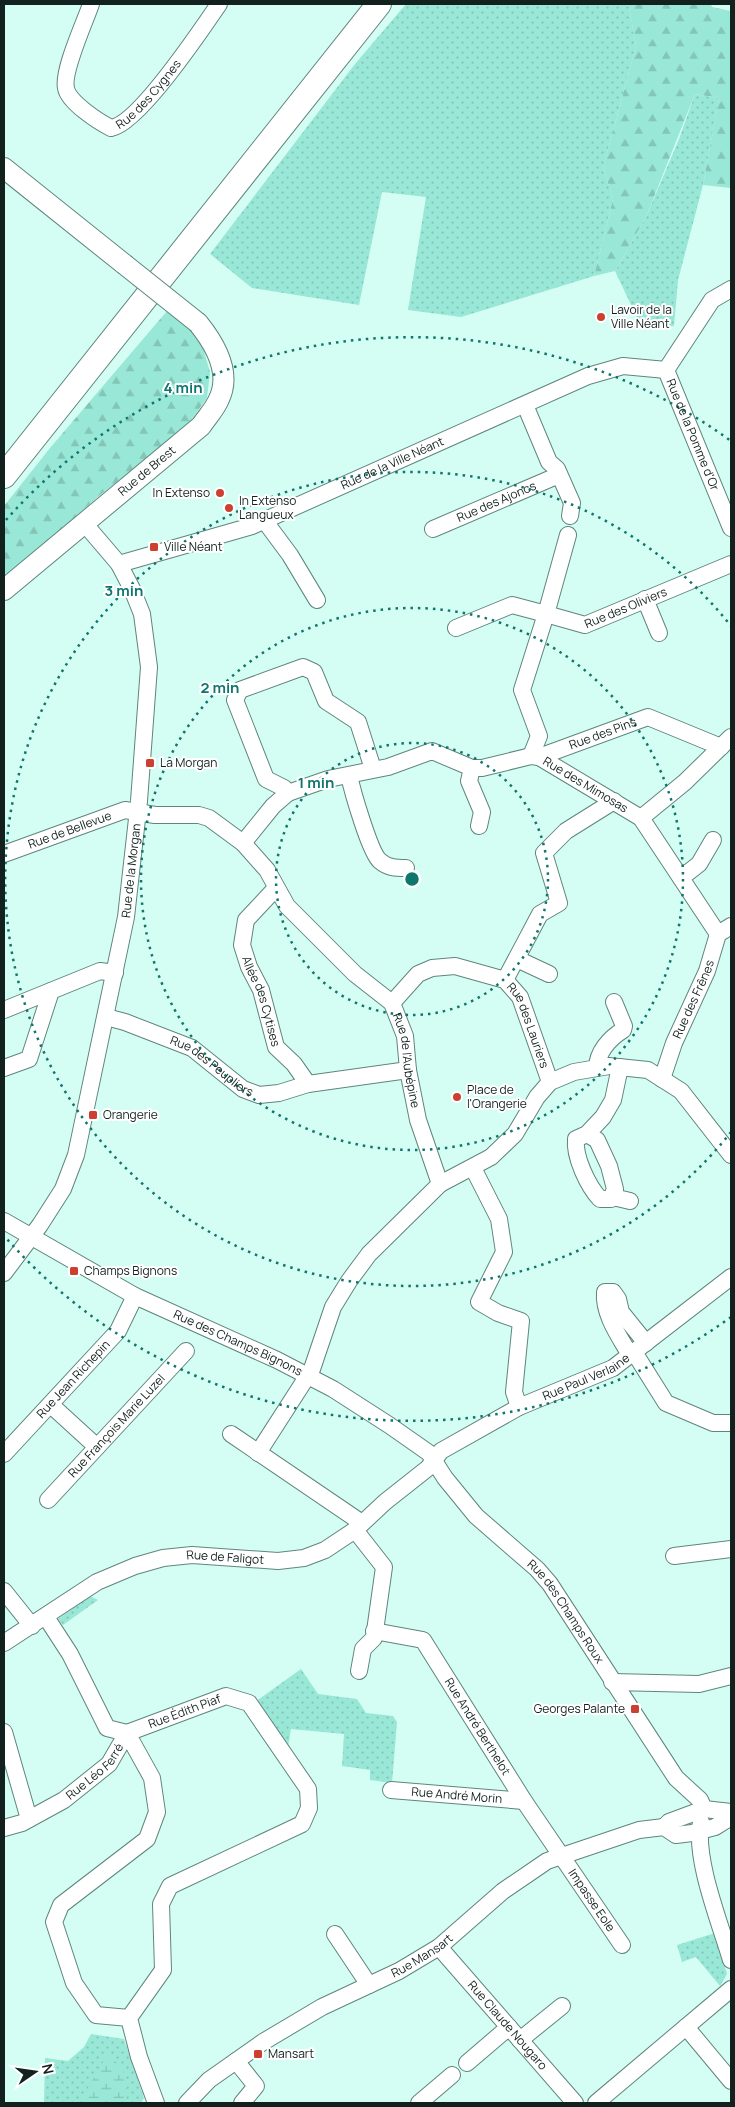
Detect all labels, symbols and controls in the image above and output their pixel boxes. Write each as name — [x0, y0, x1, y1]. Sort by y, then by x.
street label: Rue des Cygnes — [112, 56, 185, 133]
place label: Lavoir de la Ville Néant — [611, 301, 672, 332]
marker: Lavoir de la Ville Néant — [595, 311, 607, 323]
street label: Rue de la Pomme d'Or — [663, 376, 724, 494]
text: 4 min — [163, 377, 203, 398]
street label: Rue de la Ville Néant — [338, 432, 447, 493]
street label: Rue de Brest — [114, 441, 179, 500]
street label: Rue des Ajoncs — [454, 477, 539, 526]
place label: In Extenso — [153, 484, 210, 501]
marker: In Extenso — [214, 487, 226, 499]
place label: In Extenso Langueux — [239, 492, 296, 523]
marker: In Extenso Langueux — [223, 502, 235, 514]
place label: Ville Néant — [164, 538, 223, 555]
marker: Ville Néant — [148, 541, 160, 553]
text: 3 min — [105, 580, 143, 601]
street label: Rue des Oliviers — [582, 583, 669, 632]
text: 2 min — [200, 677, 240, 698]
street label: Rue des Pins — [567, 713, 639, 753]
street label: Rue des Mimosas — [540, 752, 631, 816]
place label: La Morgan — [160, 754, 217, 771]
marker: La Morgan — [144, 757, 156, 769]
text: 1 min — [298, 772, 334, 793]
street label: Rue de Bellevue — [25, 807, 114, 853]
street label: Rue de la Morgan — [117, 823, 144, 919]
centre of rings — [403, 870, 421, 888]
street label: Allée des Cytises — [238, 954, 285, 1049]
street label: Rue des Frênes — [668, 958, 718, 1041]
street label: Rue des Lauriers — [503, 979, 553, 1070]
street label: Rue de l'Aubépine — [389, 1010, 424, 1109]
street label: Rue des Peupliers — [168, 1031, 256, 1100]
place label: Place de l'Orangerie — [467, 1081, 527, 1112]
marker: Place de l'Orangerie — [451, 1091, 463, 1103]
place label: Orangerie — [103, 1106, 158, 1123]
marker: Orangerie — [87, 1109, 99, 1121]
place label: Champs Bignons — [84, 1262, 177, 1279]
marker: Champs Bignons — [68, 1265, 80, 1277]
street label: Rue des Champs Bignons — [171, 1305, 306, 1380]
street label: Rue Jean Richepin — [32, 1336, 114, 1422]
street label: Rue Paul Verlaine — [540, 1349, 633, 1404]
street label: Rue François Marie Luzel — [64, 1370, 169, 1481]
street label: Rue de Faligot — [185, 1546, 265, 1568]
street label: Rue des Champs Roux — [524, 1555, 609, 1667]
street label: Rue André Berthelot — [441, 1674, 515, 1778]
street label: Rue Édith Piaf — [146, 1689, 224, 1732]
place label: Georges Palante — [534, 1700, 625, 1717]
marker: Georges Palante — [629, 1703, 641, 1715]
street label: Rue Léo Ferré — [62, 1740, 127, 1803]
street label: Rue André Morin — [411, 1783, 503, 1807]
street label: Impasse Eole — [565, 1865, 619, 1935]
street label: Rue Mansart — [388, 1930, 456, 1981]
street label: Rue Claude Nougaro — [464, 1977, 551, 2073]
place label: Mansart — [268, 2045, 314, 2062]
north arrow — [10, 2047, 60, 2097]
marker: Mansart — [252, 2048, 264, 2060]
text: N — [38, 2062, 59, 2076]

